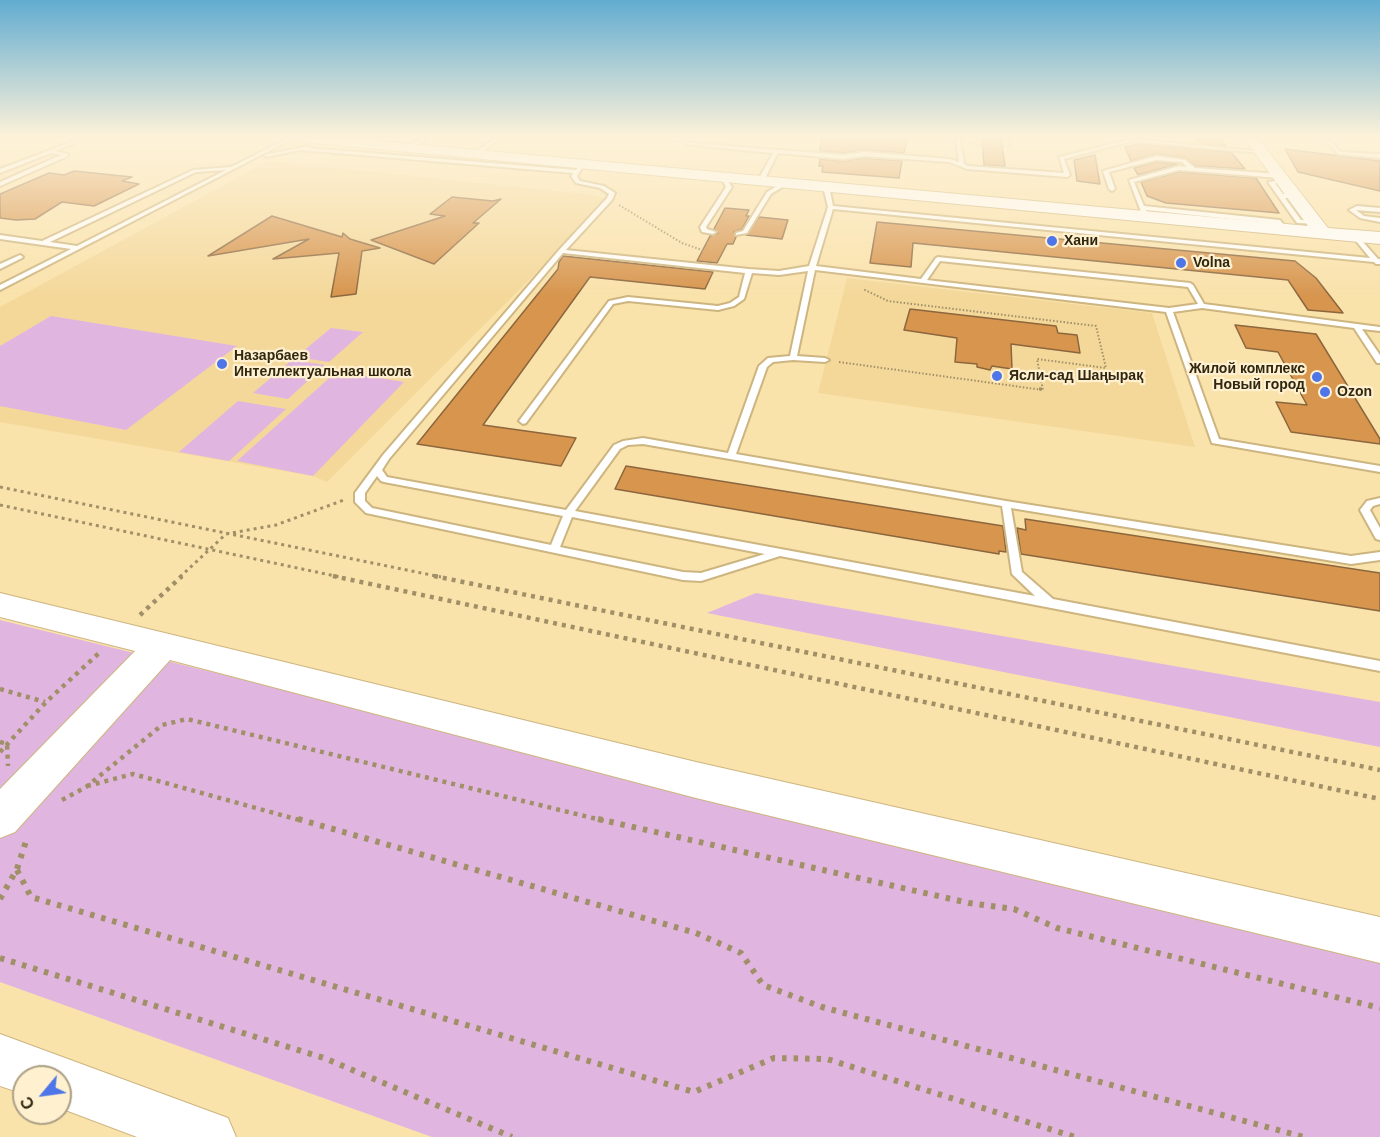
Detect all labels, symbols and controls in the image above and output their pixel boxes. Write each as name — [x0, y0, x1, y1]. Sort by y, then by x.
place label: Хани — [1064, 233, 1098, 249]
marker: Хани — [1045, 234, 1059, 248]
place label: Volna — [1193, 255, 1230, 271]
marker: Volna — [1174, 256, 1188, 270]
place label: Назарбаев Интеллектуальная школа — [234, 348, 411, 380]
marker: Назарбаев Интеллектуальная школа — [215, 357, 229, 371]
place label: Жилой комплекс Новый город — [1189, 361, 1305, 394]
place label: Ясли-сад Шаңырақ — [1009, 368, 1143, 384]
marker: Ясли-сад Шаңырақ — [990, 369, 1004, 383]
marker: Жилой комплекс Новый город — [1310, 370, 1324, 384]
place label: Ozon — [1337, 384, 1372, 400]
marker: Ozon — [1318, 385, 1332, 399]
north arrow — [12, 1065, 72, 1125]
text: С — [17, 1094, 38, 1112]

